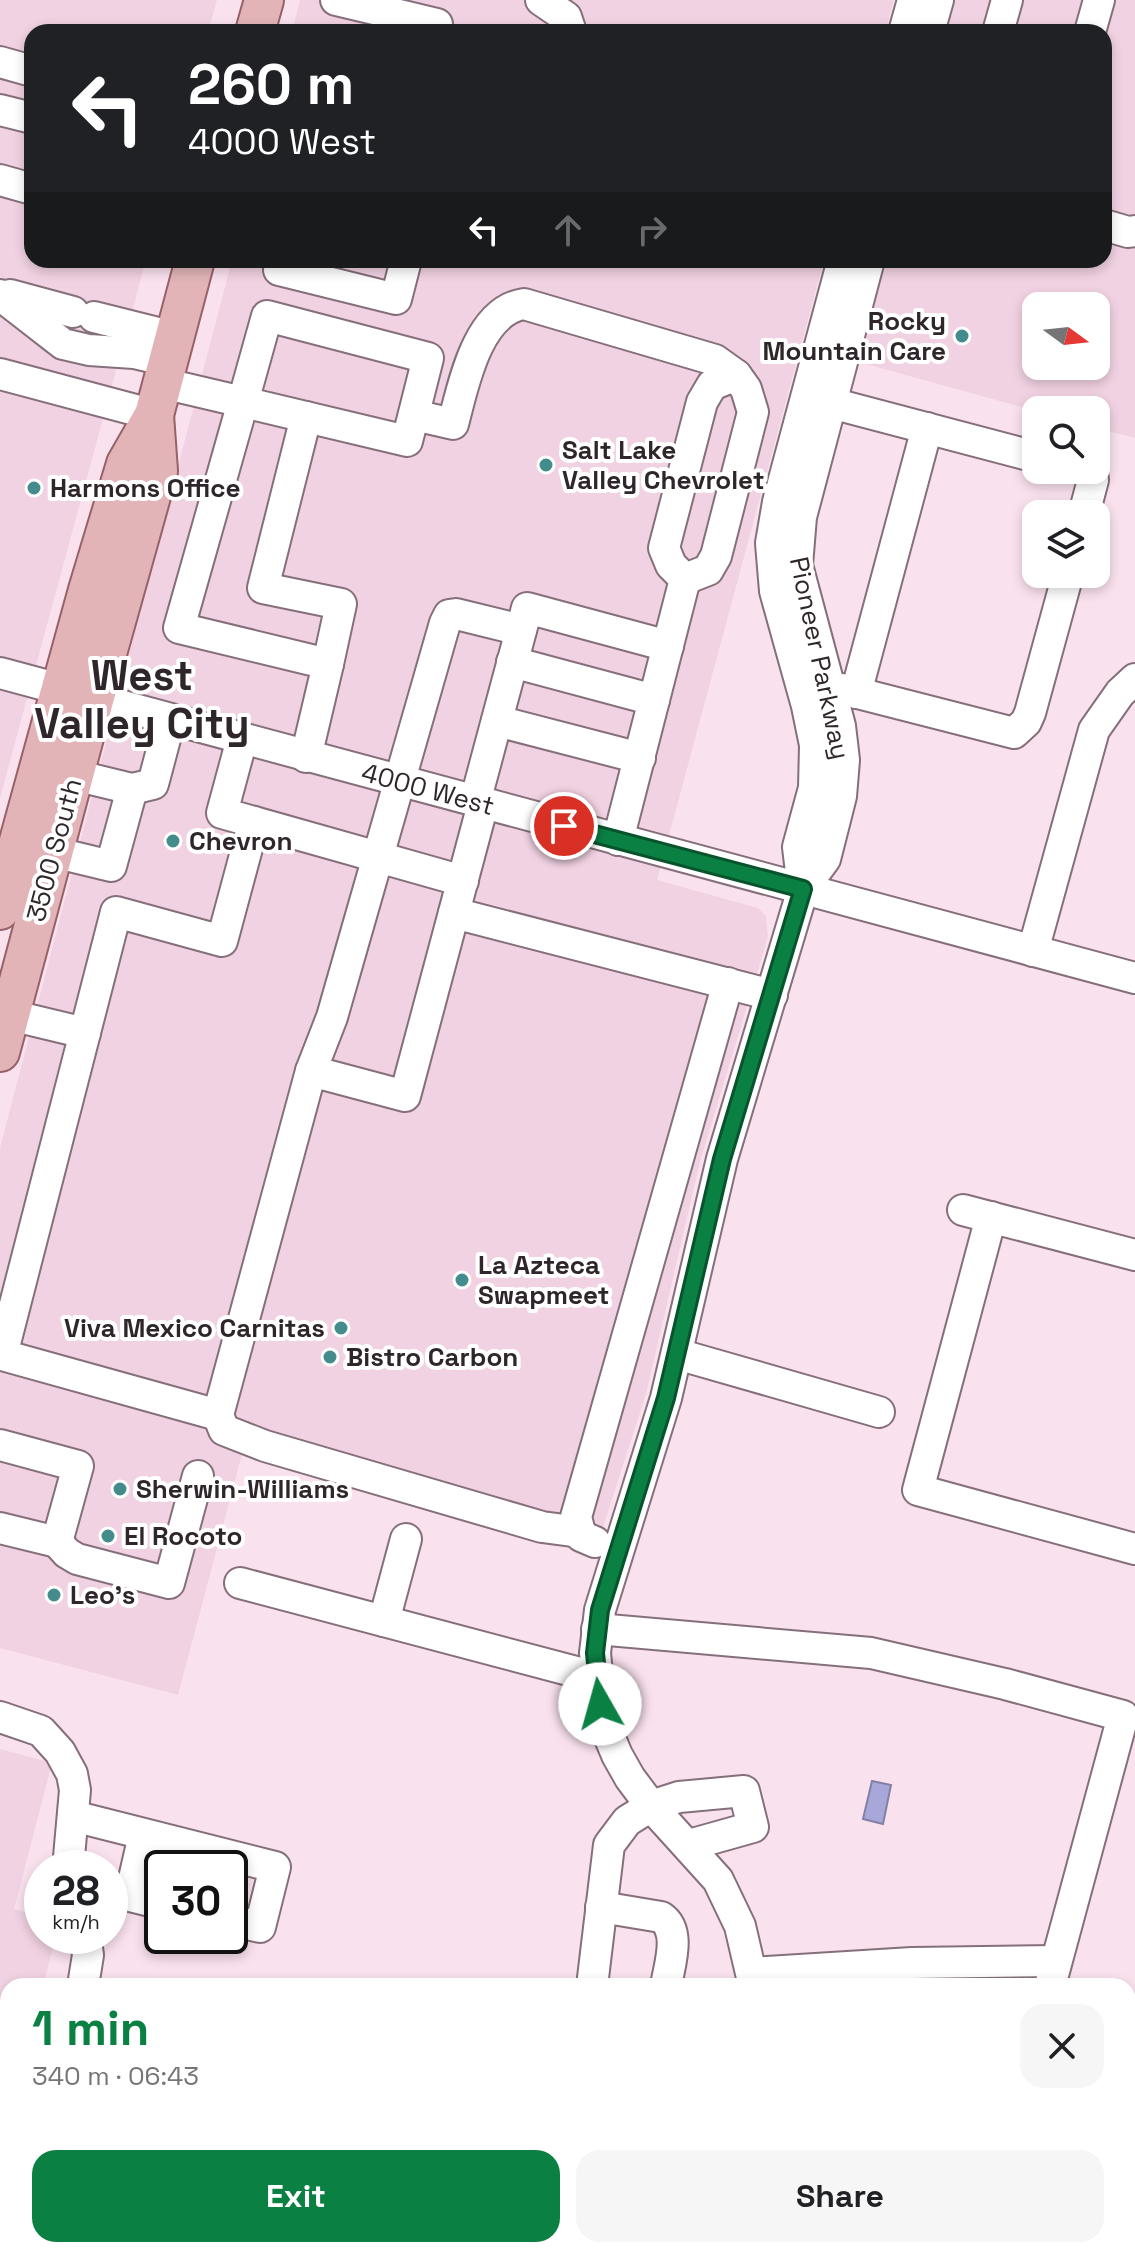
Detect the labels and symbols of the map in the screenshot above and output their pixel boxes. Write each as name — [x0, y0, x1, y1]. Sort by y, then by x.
north arrow — [1022, 292, 1110, 380]
place label: Rocky Mountain Care — [762, 304, 946, 368]
marker: Rocky Mountain Care — [953, 327, 971, 345]
place label: Salt Lake Valley Chevrolet — [562, 433, 765, 497]
marker: Salt Lake Valley Chevrolet — [537, 456, 555, 474]
place label: Harmons Office — [50, 471, 241, 505]
marker: Harmons Office — [25, 479, 43, 497]
street label: Pioneer Parkway — [782, 553, 858, 763]
district label: West Valley City — [34, 649, 250, 750]
street label: 4000 West — [358, 755, 498, 823]
street label: 3500 South — [19, 775, 89, 925]
pin — [530, 792, 598, 860]
place label: Chevron — [189, 824, 292, 858]
marker: Chevron — [164, 832, 182, 850]
place label: La Azteca Swapmeet — [478, 1248, 609, 1312]
marker: La Azteca Swapmeet — [453, 1271, 471, 1289]
place label: Viva Mexico Carnitas — [64, 1311, 325, 1345]
marker: Viva Mexico Carnitas — [332, 1319, 350, 1337]
place label: Bistro Carbon — [346, 1340, 518, 1374]
marker: Bistro Carbon — [321, 1348, 339, 1366]
place label: Sherwin-Williams — [136, 1472, 349, 1506]
marker: Sherwin-Williams — [111, 1480, 129, 1498]
place label: El Rocoto — [124, 1519, 242, 1553]
marker: El Rocoto — [99, 1527, 117, 1545]
place label: Leo's — [70, 1578, 135, 1612]
marker: Leo's — [45, 1586, 63, 1604]
position arrow — [558, 1662, 642, 1746]
speed limit sign: 30 — [144, 1850, 248, 1954]

